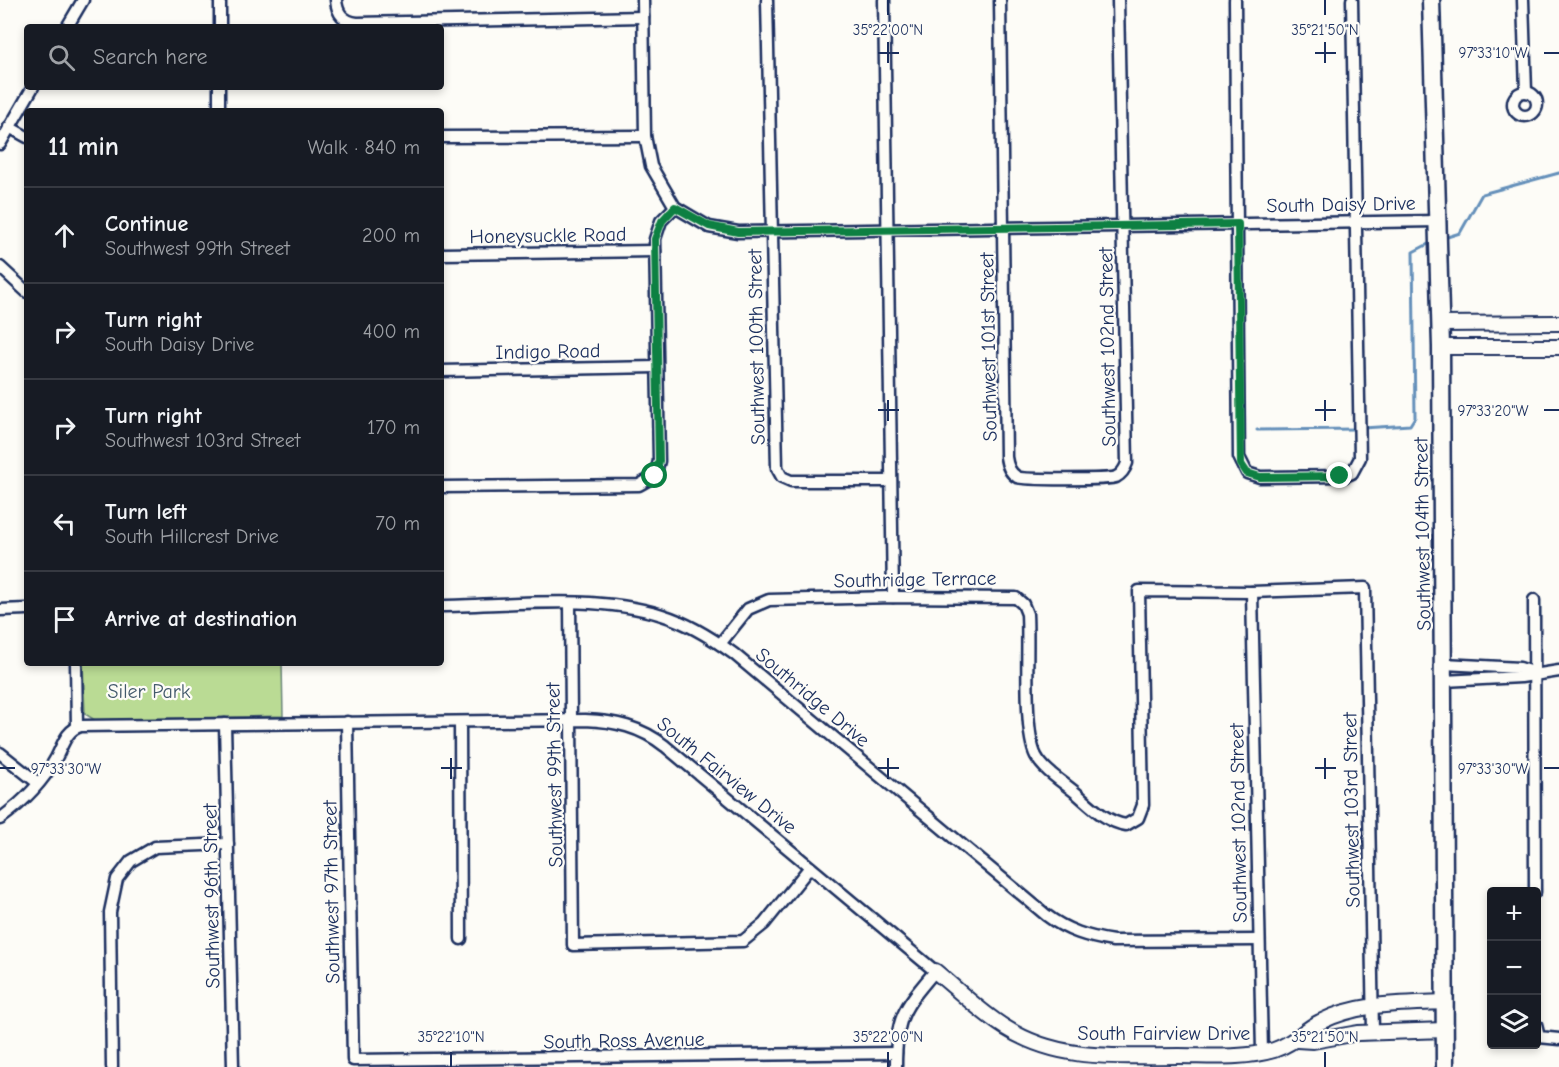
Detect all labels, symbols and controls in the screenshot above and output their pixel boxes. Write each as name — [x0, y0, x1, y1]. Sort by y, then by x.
text: 35°22'00"N — [853, 21, 923, 39]
text: 35°21'50"N — [1291, 21, 1359, 39]
search box — [24, 24, 444, 90]
icon: search — [45, 41, 78, 74]
text: Search here — [93, 44, 208, 70]
text: 97°33'10"W — [1458, 44, 1528, 62]
text: 11 min — [48, 132, 119, 162]
text: Walk · 840 m — [307, 136, 420, 159]
street label: South Daisy Drive — [1266, 192, 1416, 217]
text: Continue — [105, 211, 188, 237]
icon: ahead — [48, 219, 81, 252]
street label: Honeysuckle Road — [469, 223, 627, 248]
text: 200 m — [362, 224, 420, 247]
text: Southwest 99th Street — [105, 237, 290, 260]
street label: Southwest 102nd Street — [1094, 246, 1121, 447]
street label: Southwest 100th Street — [743, 247, 770, 445]
street label: Southwest 101st Street — [975, 251, 1002, 442]
text: Turn right — [105, 307, 202, 333]
icon: right — [48, 315, 81, 348]
text: 400 m — [363, 320, 420, 343]
text: South Daisy Drive — [105, 333, 254, 356]
street label: Indigo Road — [495, 339, 601, 364]
text: 97°33'20"W — [1458, 402, 1529, 420]
text: Turn right — [105, 403, 202, 429]
icon: right — [48, 411, 81, 444]
text: 170 m — [367, 416, 420, 439]
text: Southwest 103rd Street — [105, 429, 301, 452]
street label: Southwest 104th Street — [1409, 436, 1436, 631]
route start — [641, 462, 667, 488]
route end — [1326, 462, 1352, 488]
text: Turn left — [105, 499, 187, 525]
icon: left — [48, 507, 81, 540]
text: 70 m — [375, 512, 420, 535]
text: South Hillcrest Drive — [105, 525, 279, 548]
street label: Southridge Terrace — [833, 567, 997, 592]
icon: arrive — [48, 603, 81, 636]
text: Arrive at destination — [105, 606, 297, 632]
street label: Southridge Drive — [751, 643, 874, 752]
park label: Siler Park — [108, 680, 191, 703]
street label: Southwest 99th Street — [541, 681, 568, 868]
street label: Southwest 103rd Street — [1338, 711, 1365, 908]
street label: South Fairview Drive — [652, 712, 801, 839]
street label: Southwest 102nd Street — [1225, 722, 1252, 923]
text: 97°33'30"W — [31, 760, 101, 778]
text: 97°33'30"W — [1458, 760, 1528, 778]
street label: Southwest 97th Street — [318, 799, 345, 984]
street label: Southwest 96th Street — [198, 802, 225, 989]
map controls — [1487, 887, 1541, 1049]
button: + — [1487, 887, 1541, 941]
button: − — [1487, 941, 1541, 995]
button: layers — [1487, 995, 1541, 1049]
street label: South Fairview Drive — [1078, 1022, 1250, 1045]
text: 35°22'10"N — [417, 1028, 485, 1046]
street label: South Ross Avenue — [543, 1028, 705, 1053]
text: 35°22'00"N — [853, 1028, 923, 1046]
text: 35°21'50"N — [1291, 1028, 1359, 1046]

